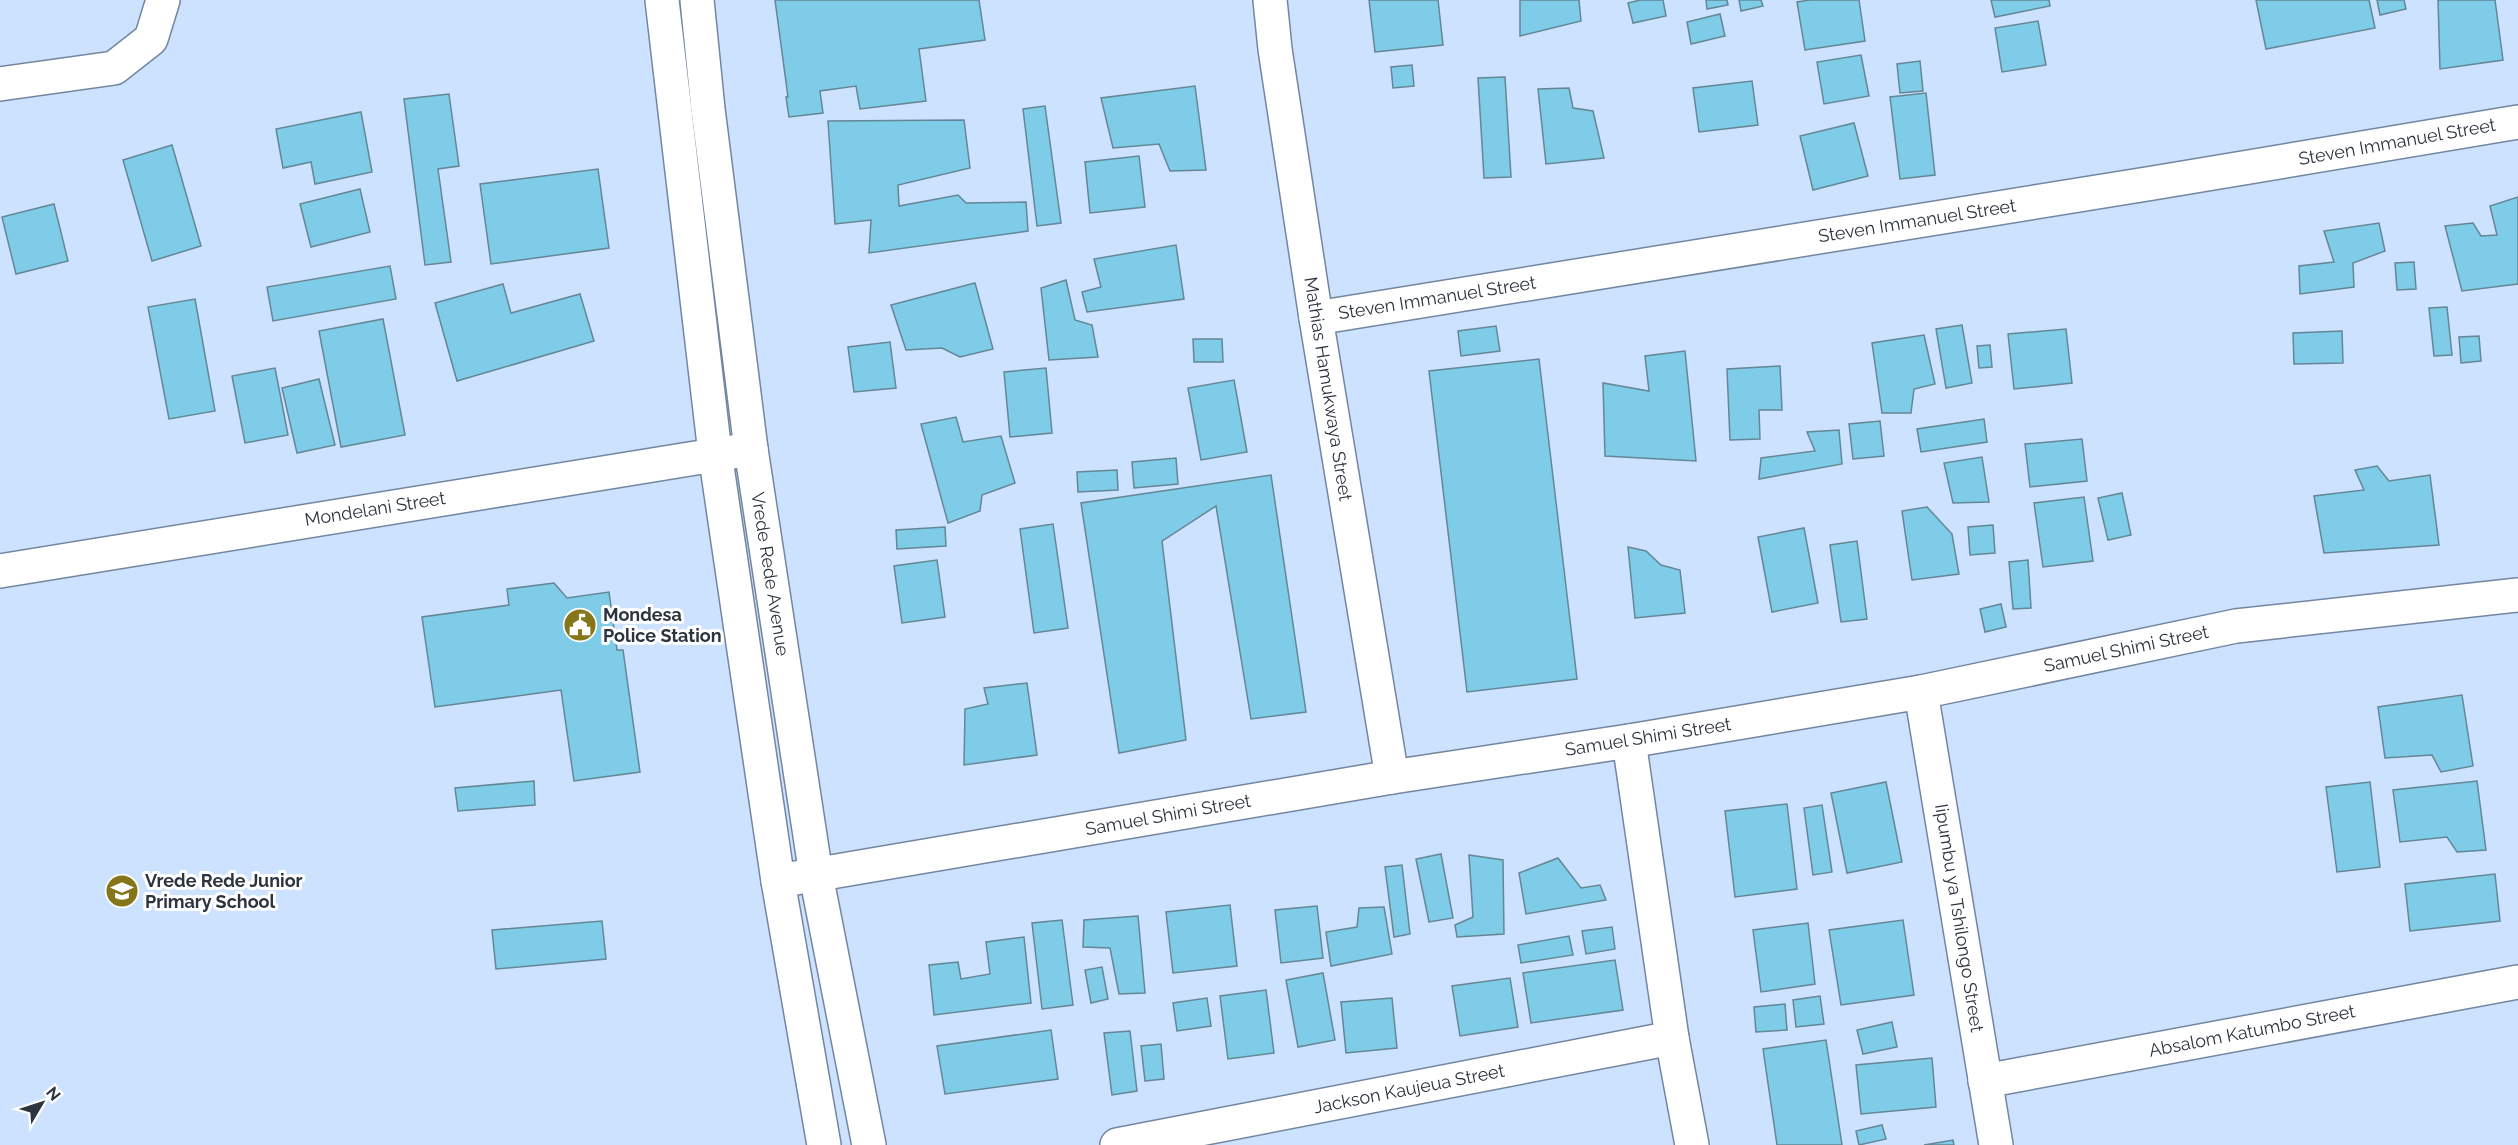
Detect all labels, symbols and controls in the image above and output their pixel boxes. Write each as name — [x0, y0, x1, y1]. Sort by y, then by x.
street label: Steven Immanuel Street — [2297, 114, 2497, 169]
street label: Steven Immanuel Street — [1817, 195, 2017, 247]
street label: Steven Immanuel Street — [1337, 272, 1537, 324]
street label: Mathias Hamukwaya Street — [1300, 275, 1357, 502]
street label: Mondelani Street — [303, 487, 447, 530]
street label: Vrede Rede Avenue — [747, 491, 794, 658]
place label: Mondesa Police Station — [603, 604, 722, 646]
public building icon: Mondesa Police Station — [562, 607, 598, 643]
street label: Samuel Shimi Street — [2042, 621, 2210, 676]
street label: Samuel Shimi Street — [1563, 713, 1732, 760]
street label: Samuel Shimi Street — [1083, 790, 1252, 839]
street label: Iipumbu ya Tshilongo Street — [1931, 802, 1988, 1033]
place label: Vrede Rede Junior Primary School — [145, 870, 303, 912]
school or university icon: Vrede Rede Junior Primary School — [104, 873, 140, 909]
street label: Absalom Katumbo Street — [2147, 1000, 2357, 1061]
street label: Jackson Kaujeua Street — [1312, 1060, 1506, 1117]
north arrow — [12, 1073, 72, 1133]
text: N — [42, 1083, 64, 1105]

